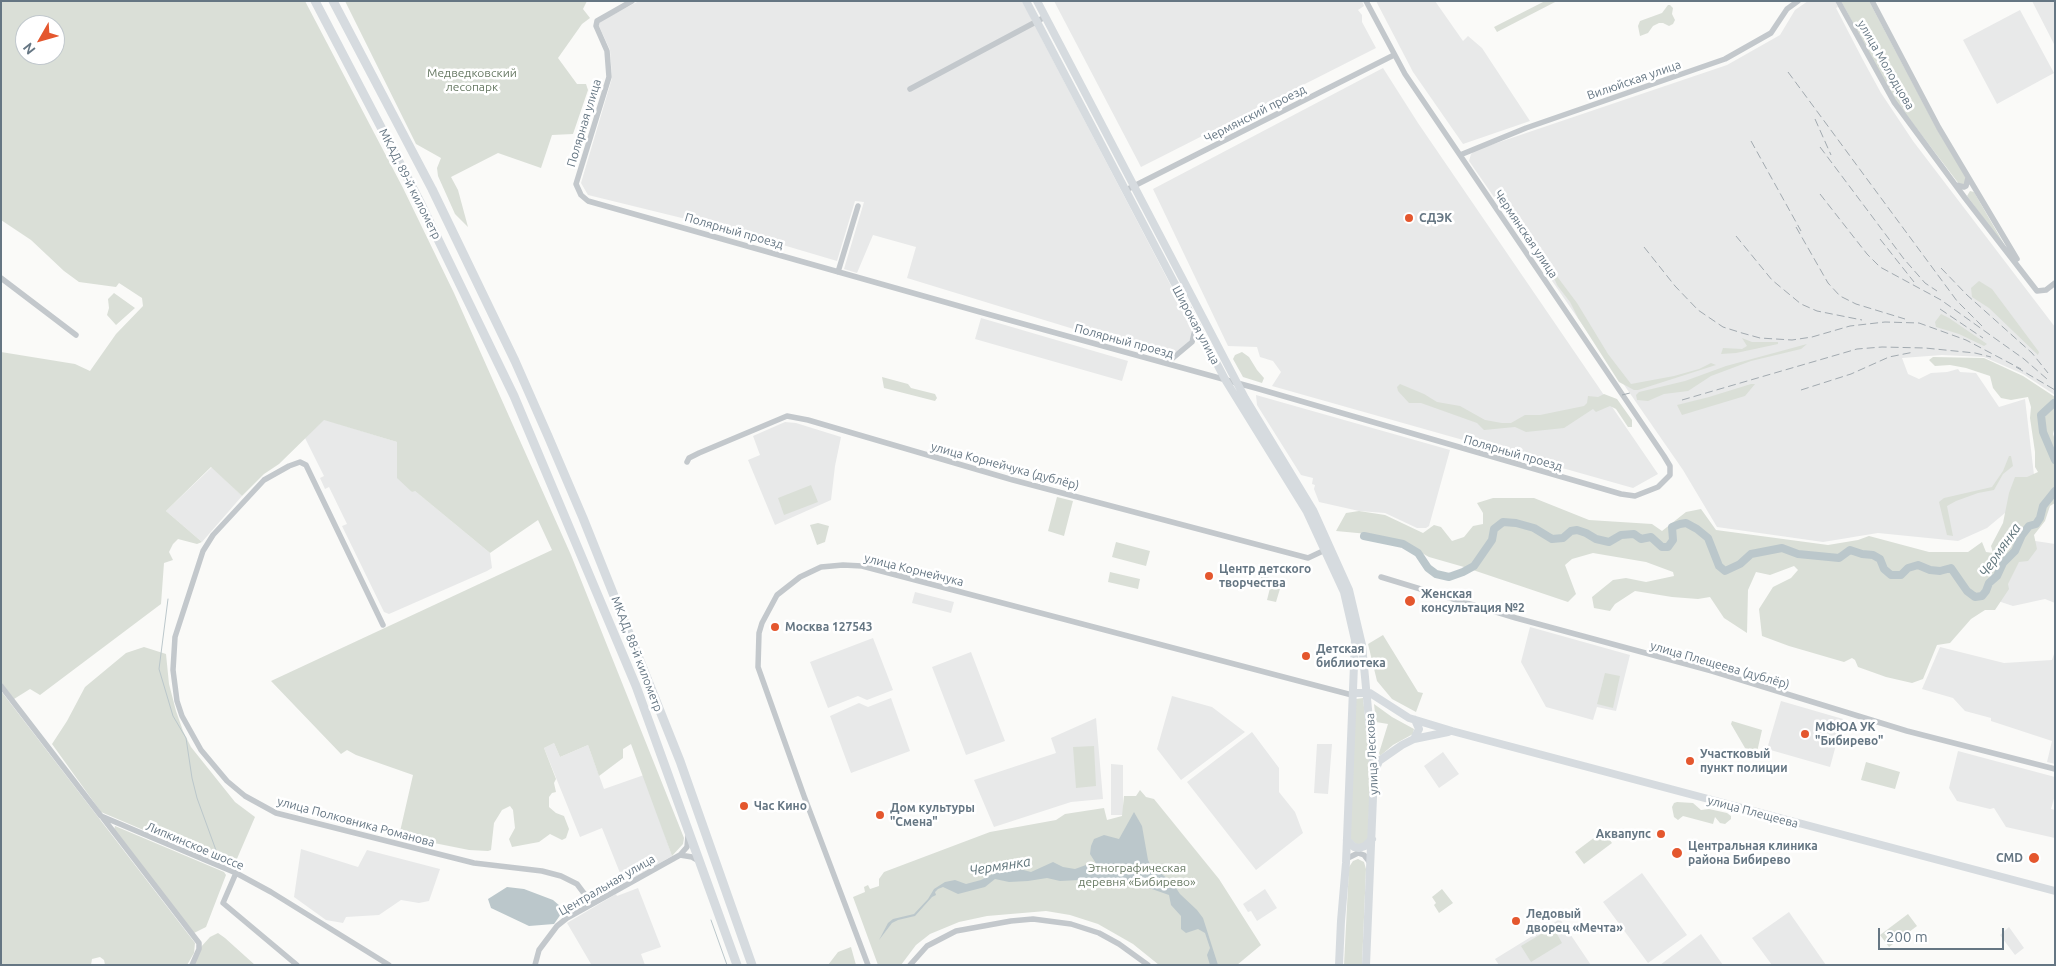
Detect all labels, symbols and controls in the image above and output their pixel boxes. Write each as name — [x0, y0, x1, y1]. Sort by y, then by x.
north arrow — [15, 15, 65, 65]
street label: улица Молодцова — [1855, 18, 1917, 112]
text: N — [19, 40, 38, 58]
street label: Вилюйская улица — [1585, 57, 1683, 103]
park label: Медведковский лесопарк — [427, 66, 517, 94]
street label: Полярная улица — [564, 77, 604, 169]
street label: Чермянский проезд — [1202, 82, 1308, 146]
street label: МКАД, 89-й километр — [376, 126, 444, 242]
street label: Чермянская улица — [1491, 187, 1561, 281]
street label: Полярный проезд — [683, 210, 785, 252]
place label: СДЭК — [1419, 211, 1452, 225]
marker: СДЭК — [1403, 212, 1415, 224]
street label: Широкая улица — [1169, 283, 1223, 367]
street label: Полярный проезд — [1073, 321, 1175, 361]
street label: Полярный проезд — [1462, 432, 1564, 474]
street label: улица Корнейчука (дублёр) — [929, 439, 1081, 493]
water label: Чермянка — [1975, 520, 2025, 580]
street label: улица Корнейчука — [863, 551, 965, 589]
place label: Центр детского творчества — [1219, 562, 1311, 590]
marker: Центр детского творчества — [1203, 570, 1215, 582]
place label: Женская консультация №2 — [1421, 587, 1525, 615]
street label: МКАД, 88-й километр — [608, 594, 666, 714]
marker: Женская консультация №2 — [1403, 594, 1417, 608]
place label: Москва 127543 — [785, 620, 873, 634]
marker: Москва 127543 — [769, 621, 781, 633]
street label: улица Плещеева (дублёр) — [1649, 638, 1791, 692]
place label: Детская библиотека — [1316, 642, 1386, 670]
marker: Детская библиотека — [1300, 650, 1312, 662]
street label: улица Лескова — [1363, 713, 1381, 795]
place label: МФЮА УК "Бибирево" — [1815, 720, 1883, 748]
marker: МФЮА УК "Бибирево" — [1799, 728, 1811, 740]
place label: Участковый пункт полиции — [1700, 747, 1788, 775]
marker: Участковый пункт полиции — [1684, 755, 1696, 767]
street label: улица Плещеева — [1706, 793, 1800, 831]
street label: улица Полковника Романова — [276, 794, 436, 850]
place label: Час Кино — [754, 799, 807, 813]
marker: Час Кино — [738, 800, 750, 812]
place label: Дом культуры "Смена" — [890, 801, 975, 829]
marker: Дом культуры "Смена" — [874, 809, 886, 821]
street label: Липкинское шоссе — [144, 819, 246, 873]
place label: Аквапупс — [1596, 827, 1651, 841]
marker: Аквапупс — [1655, 828, 1667, 840]
place label: Центральная клиника района Бибирево — [1688, 839, 1818, 867]
marker: Центральная клиника района Бибирево — [1670, 846, 1684, 860]
place label: CMD — [1996, 851, 2023, 865]
marker: CMD — [2027, 851, 2041, 865]
street label: Центральная улица — [556, 852, 658, 918]
water label: Чермянка — [968, 853, 1032, 879]
park label: Этнографическая деревня «Бибирево» — [1078, 861, 1196, 889]
place label: Ледовый дворец «Мечта» — [1526, 907, 1623, 935]
marker: Ледовый дворец «Мечта» — [1510, 915, 1522, 927]
scale bar — [1881, 918, 2007, 950]
text: 200 m — [1886, 928, 1928, 945]

